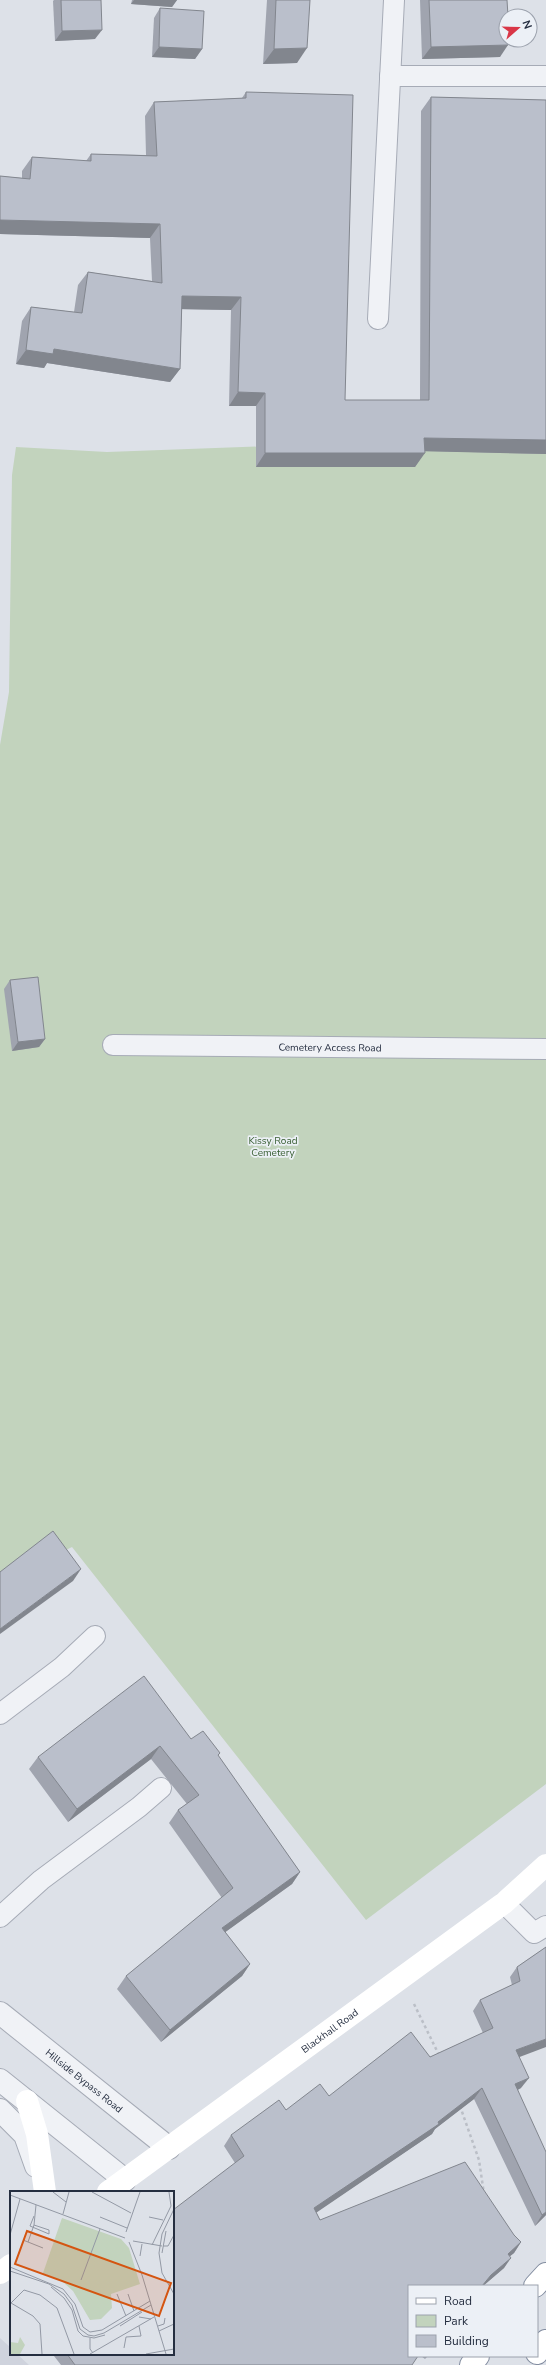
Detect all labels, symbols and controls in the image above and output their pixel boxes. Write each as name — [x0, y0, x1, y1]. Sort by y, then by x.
north arrow — [498, 8, 538, 48]
text: N — [518, 18, 535, 31]
street label: Cemetery Access Road — [278, 1041, 382, 1055]
park label: Kissy Road Cemetery — [248, 1134, 298, 1160]
street label: Blackhall Road — [299, 2006, 361, 2057]
street label: Hillside Bypass Road — [42, 2046, 125, 2116]
inset map — [10, 2191, 174, 2355]
legend — [408, 2285, 538, 2357]
text: Road — [444, 2293, 472, 2309]
text: Park — [444, 2313, 469, 2329]
text: Building — [444, 2333, 489, 2349]

